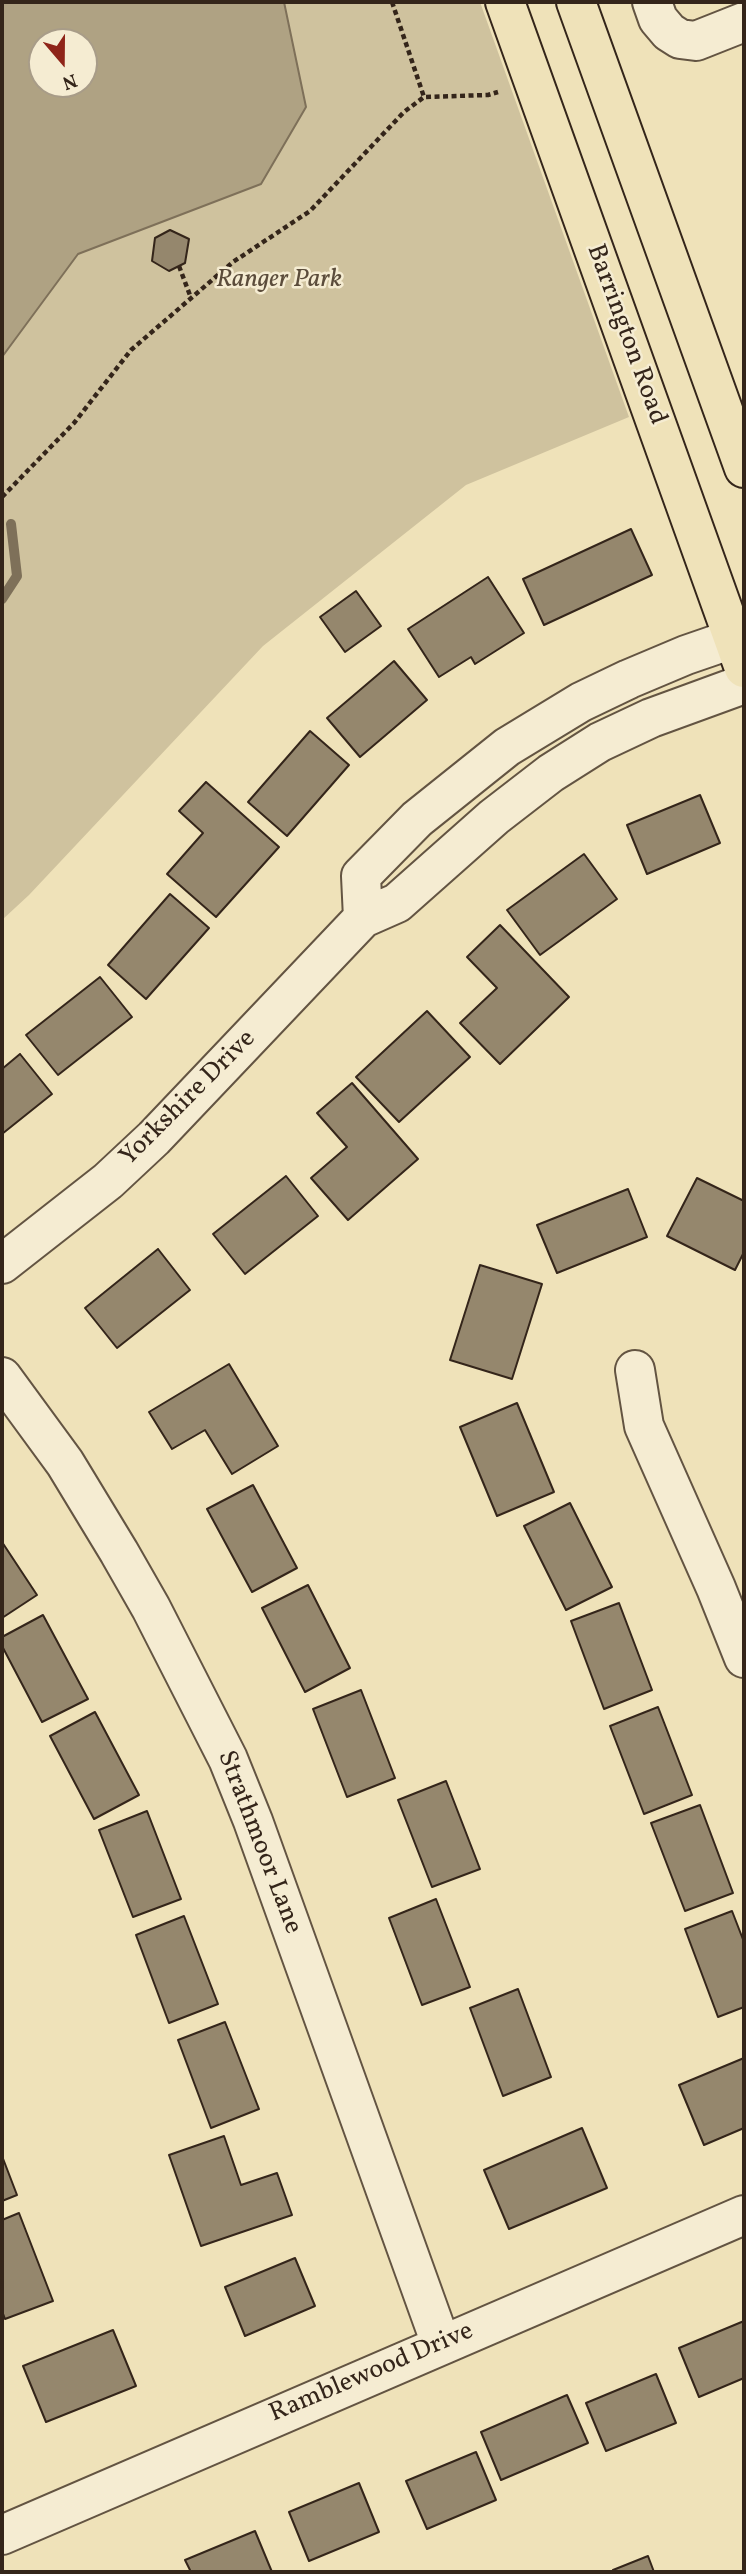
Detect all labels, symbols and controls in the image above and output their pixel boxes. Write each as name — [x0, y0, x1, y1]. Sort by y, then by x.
north arrow — [28, 28, 98, 98]
text: N — [59, 66, 80, 95]
street label: Barrington Road — [578, 241, 672, 429]
park label: Ranger Park — [216, 265, 342, 297]
street label: Yorkshire Drive — [115, 1025, 263, 1173]
street label: Strathmoor Lane — [209, 1747, 307, 1939]
street label: Ramblewood Drive — [265, 2317, 479, 2431]

